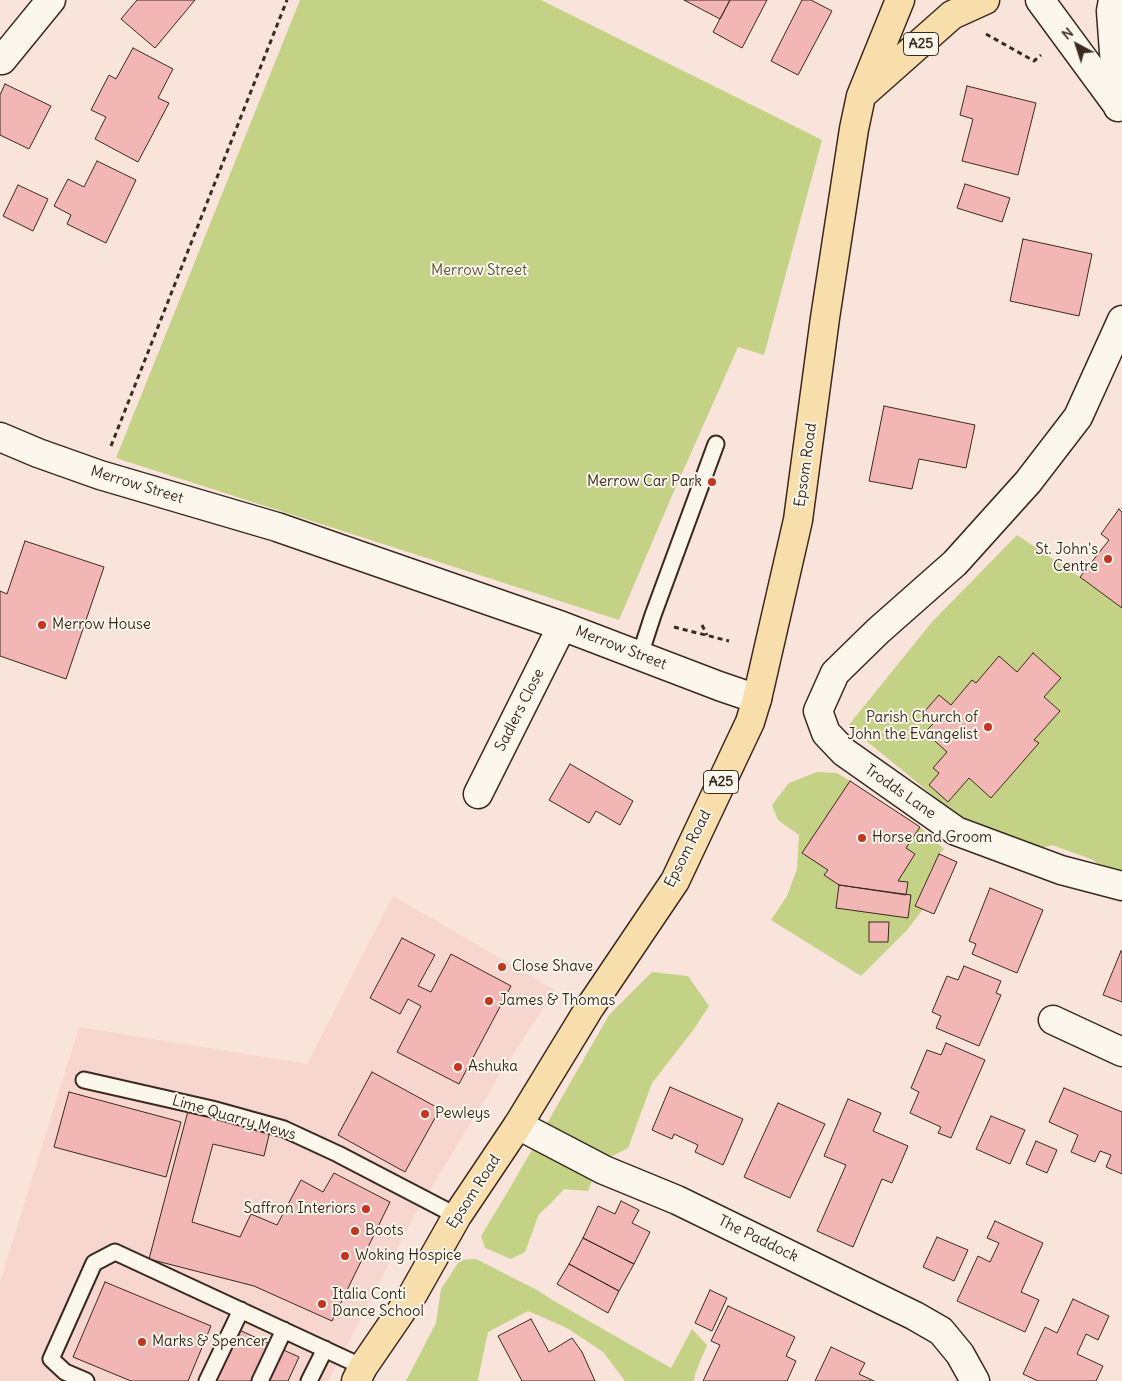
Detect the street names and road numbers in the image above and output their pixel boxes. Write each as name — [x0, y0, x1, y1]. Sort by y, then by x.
road number: A25 — [904, 33, 938, 56]
street label: Epsom Road — [791, 422, 821, 508]
street label: Merrow Street — [88, 462, 186, 508]
street label: Merrow Street — [573, 622, 669, 674]
street label: Sadlers Close — [492, 666, 548, 754]
street label: Trodds Lane — [861, 761, 939, 823]
road number: A25 — [704, 770, 738, 794]
street label: Epsom Road — [661, 807, 715, 891]
street label: Lime Quarry Mews — [170, 1092, 298, 1144]
street label: Epsom Road — [443, 1152, 505, 1232]
street label: The Paddock — [715, 1212, 801, 1266]

